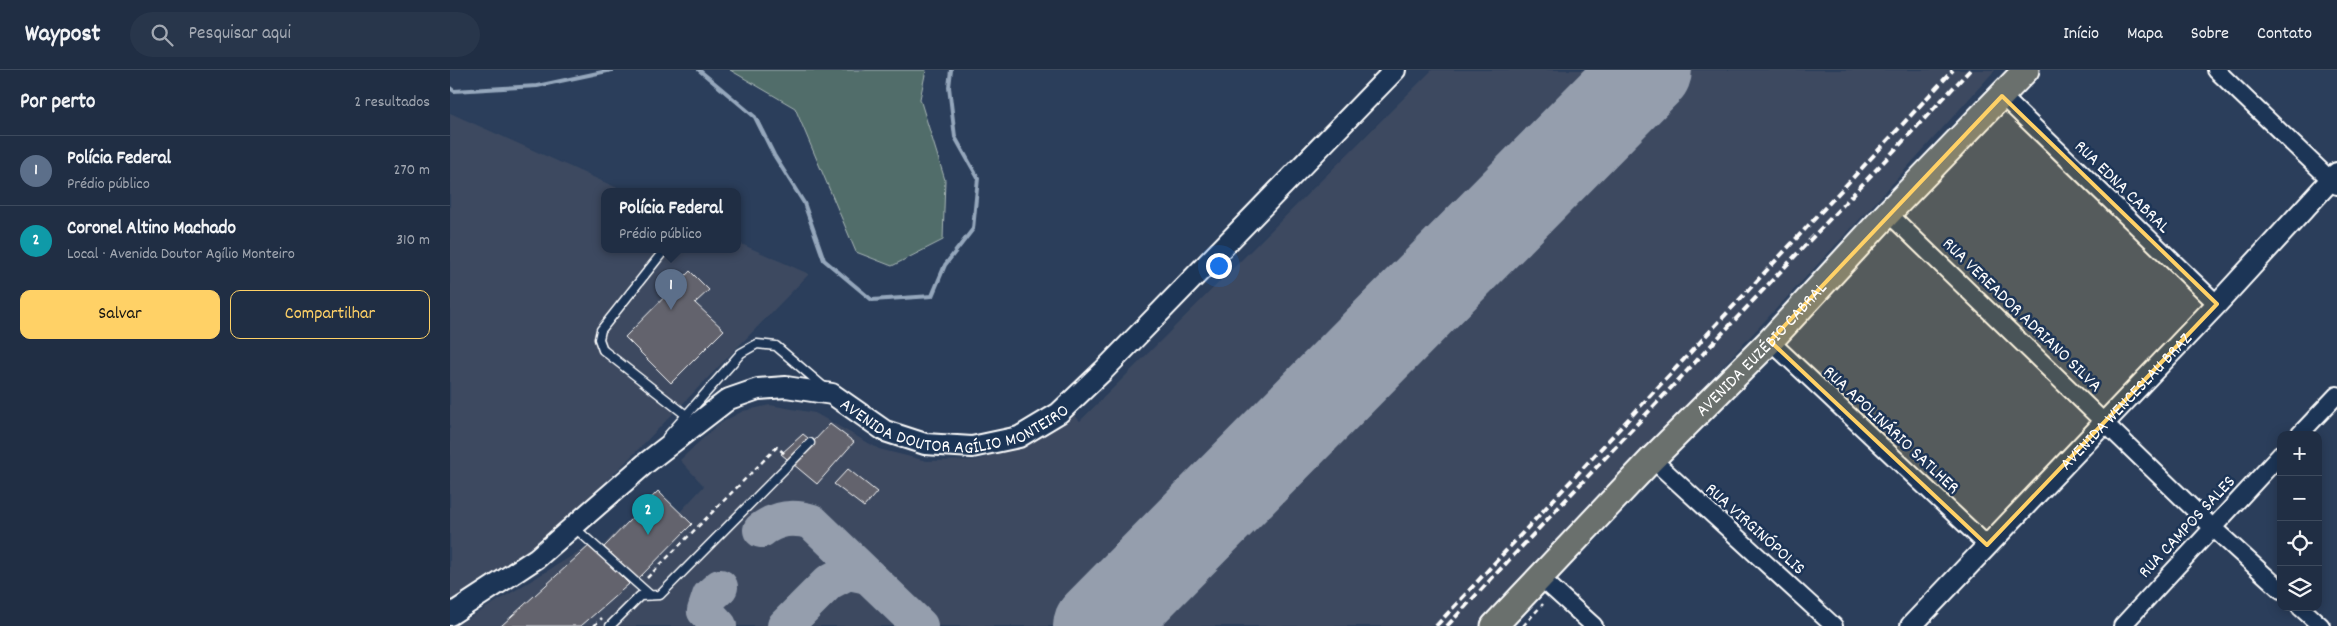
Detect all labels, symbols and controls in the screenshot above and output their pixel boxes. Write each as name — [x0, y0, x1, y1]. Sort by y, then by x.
search box — [130, 12, 480, 57]
text: Waypost — [25, 18, 100, 52]
icon: search — [148, 21, 176, 49]
text: Pesquisar aqui — [188, 21, 291, 48]
text: Início — [2063, 22, 2099, 47]
text: Mapa — [2127, 22, 2163, 47]
text: Sobre — [2191, 22, 2229, 47]
text: Contato — [2257, 22, 2312, 47]
text: Por perto — [20, 88, 95, 118]
text: 2 resultados — [354, 91, 430, 114]
street label: RUA EDNA CABRAL — [2068, 135, 2175, 241]
text: Polícia Federal — [67, 146, 171, 173]
text: 1 — [34, 159, 38, 182]
text: 270 m — [394, 159, 430, 182]
text: Prédio público — [67, 173, 150, 196]
popup — [601, 188, 741, 253]
text: Polícia Federal — [619, 196, 723, 223]
text: Coronel Altino Machado — [67, 216, 236, 243]
text: Prédio público — [619, 223, 702, 246]
text: 2 — [33, 229, 40, 252]
text: 310 m — [396, 229, 430, 252]
street label: RUA VEREADOR ADRIANO SILVA — [1936, 233, 2107, 399]
text: Local · Avenida Doutor Agílio Monteiro — [67, 243, 295, 266]
your location — [1206, 253, 1232, 279]
pin: 1 — [655, 269, 687, 310]
street label: AVENIDA EUZÉBIO CABRAL — [1691, 276, 1834, 423]
button: Salvar — [20, 290, 220, 339]
button: Compartilhar — [230, 290, 430, 339]
street label: AVENIDA WENCESLAU BRAZ — [2055, 328, 2199, 477]
street label: RUA APOLINÁRIO SATLHER — [1817, 361, 1964, 501]
street label: AVENIDA DOUTOR AGÍLIO MONTEIRO — [831, 385, 1075, 411]
text: AVENIDA DOUTOR AGÍLIO MONTEIRO — [834, 393, 1076, 462]
map controls — [2277, 431, 2322, 611]
button: + — [2277, 431, 2322, 476]
street label: RUA CAMPOS SALES — [2134, 471, 2242, 585]
button: − — [2277, 476, 2322, 521]
street label: RUA VIRGINÓPOLIS — [1699, 478, 1810, 582]
pin: 2 — [632, 494, 664, 535]
button: locate — [2277, 521, 2322, 566]
button: layers — [2277, 566, 2322, 611]

